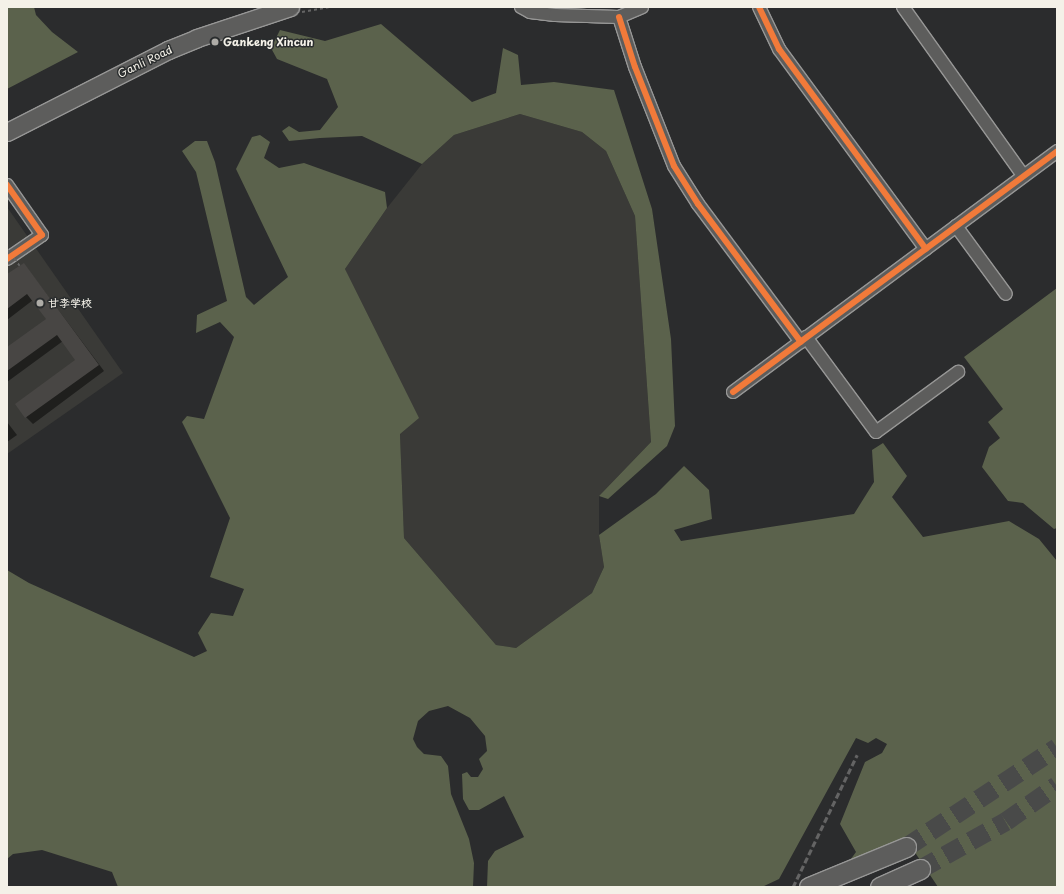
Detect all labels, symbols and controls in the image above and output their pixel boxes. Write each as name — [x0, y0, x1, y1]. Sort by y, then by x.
place label: Gankeng Xincun — [223, 35, 314, 49]
marker: Gankeng Xincun — [210, 37, 220, 47]
street label: Ganli Road — [115, 43, 175, 81]
place label: 甘李学校 — [48, 296, 92, 310]
marker: 甘李学校 — [35, 298, 45, 308]

